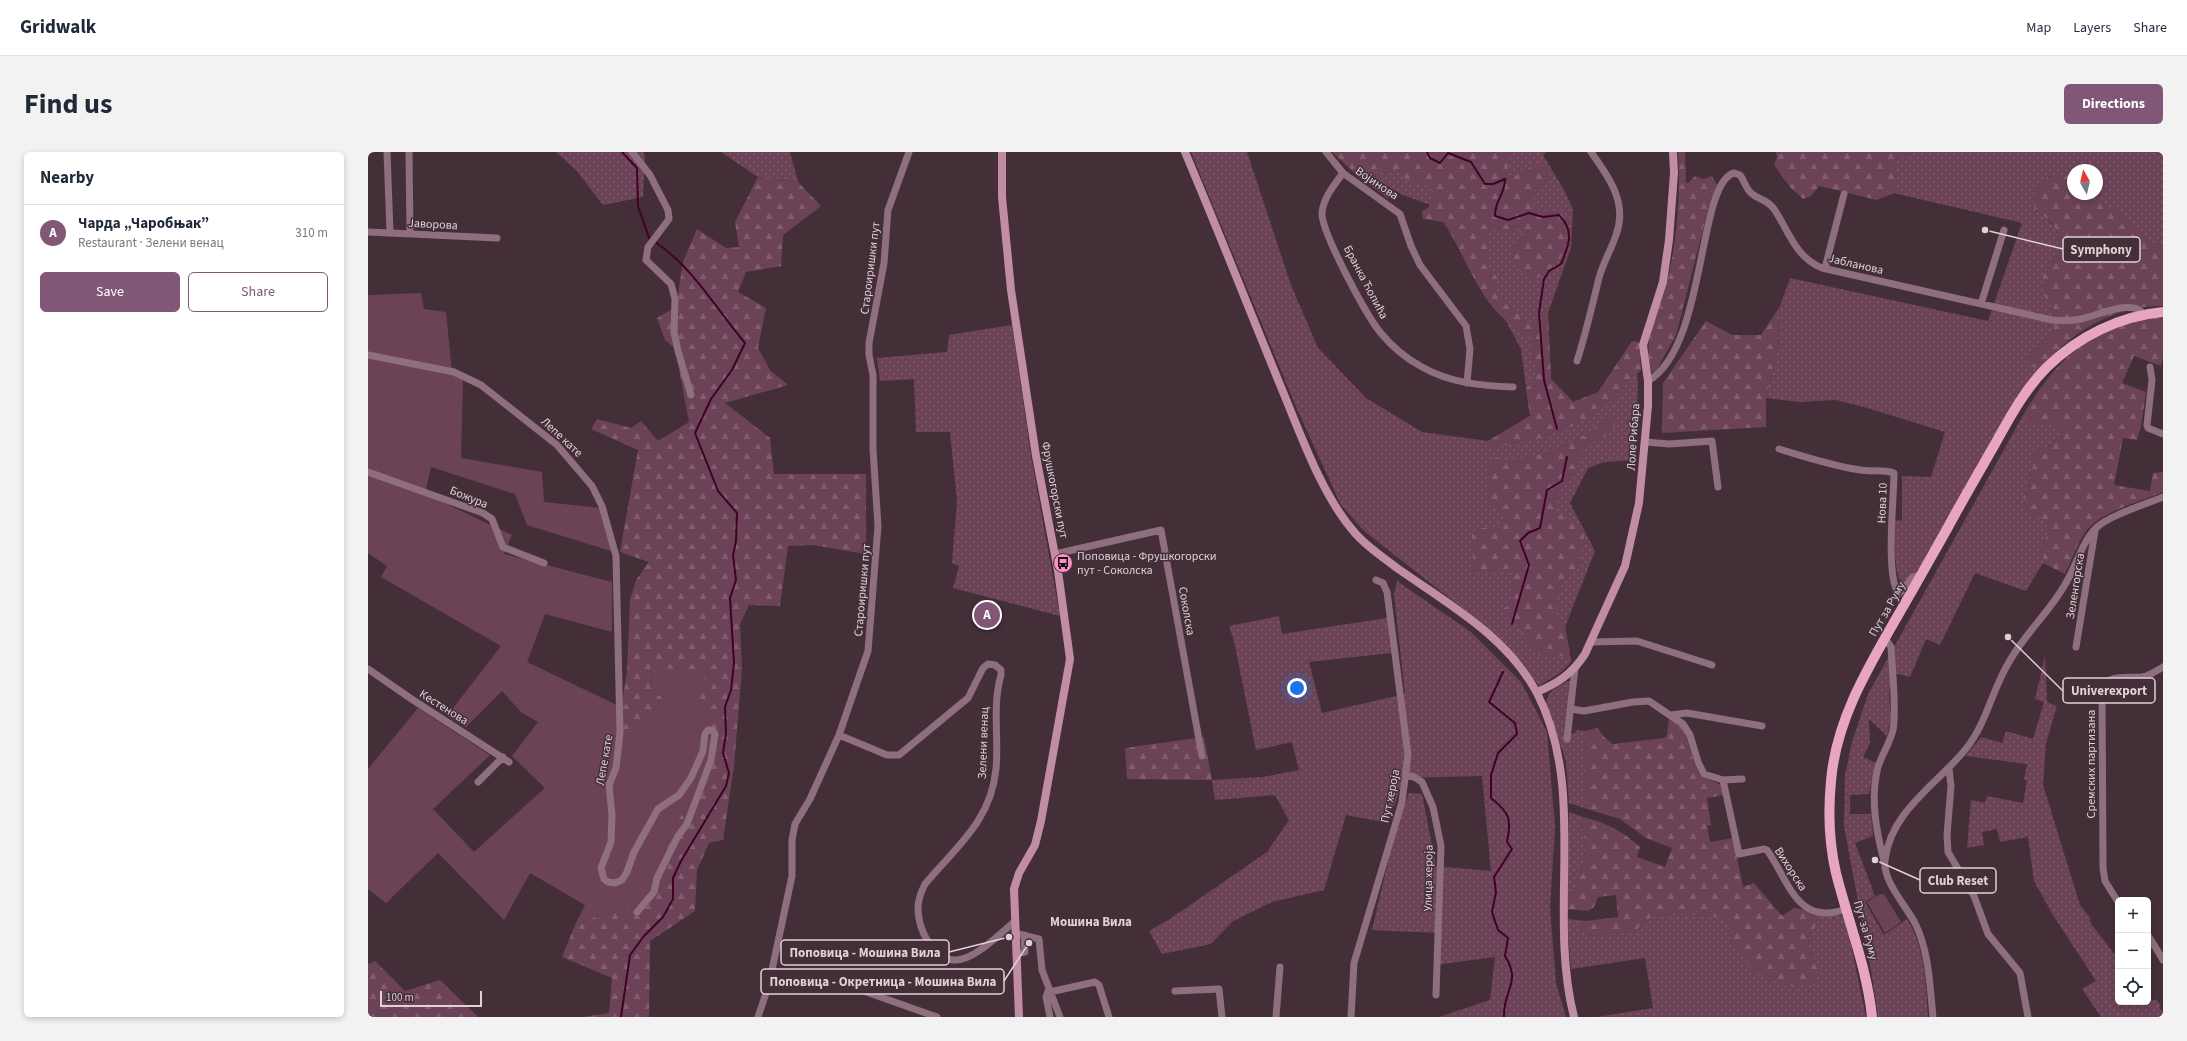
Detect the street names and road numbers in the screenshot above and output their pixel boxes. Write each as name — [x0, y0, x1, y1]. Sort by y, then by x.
street label: Војинова — [1352, 163, 1402, 204]
street label: Јаворова — [408, 215, 458, 234]
street label: Староиришки пут — [856, 220, 885, 315]
street label: Бранка Ћопића — [1339, 242, 1392, 322]
street label: Јабланова — [1827, 250, 1885, 279]
street label: Лоле Рибара — [1623, 403, 1644, 471]
street label: Лепе кате — [537, 414, 586, 461]
street label: Фрушкогорски пут — [1037, 440, 1072, 540]
street label: Божура — [447, 482, 490, 513]
street label: Нова 10 — [1873, 482, 1892, 524]
street label: Староиришки пут — [850, 542, 875, 637]
street label: Зеленгорска — [2062, 552, 2089, 620]
street label: Пут за Руму — [1865, 578, 1910, 640]
street label: Соколска — [1174, 585, 1199, 637]
street label: Кестенова — [416, 686, 472, 729]
street label: Зелени венац — [974, 706, 993, 779]
street label: Сремских партизана — [2083, 710, 2100, 818]
street label: Лепе кате — [592, 733, 617, 787]
street label: Пут хероја — [1377, 768, 1404, 825]
street label: Улица хероја — [1419, 844, 1438, 912]
street label: Вихорска — [1770, 844, 1811, 895]
street label: Пут за Руму — [1849, 899, 1882, 962]

